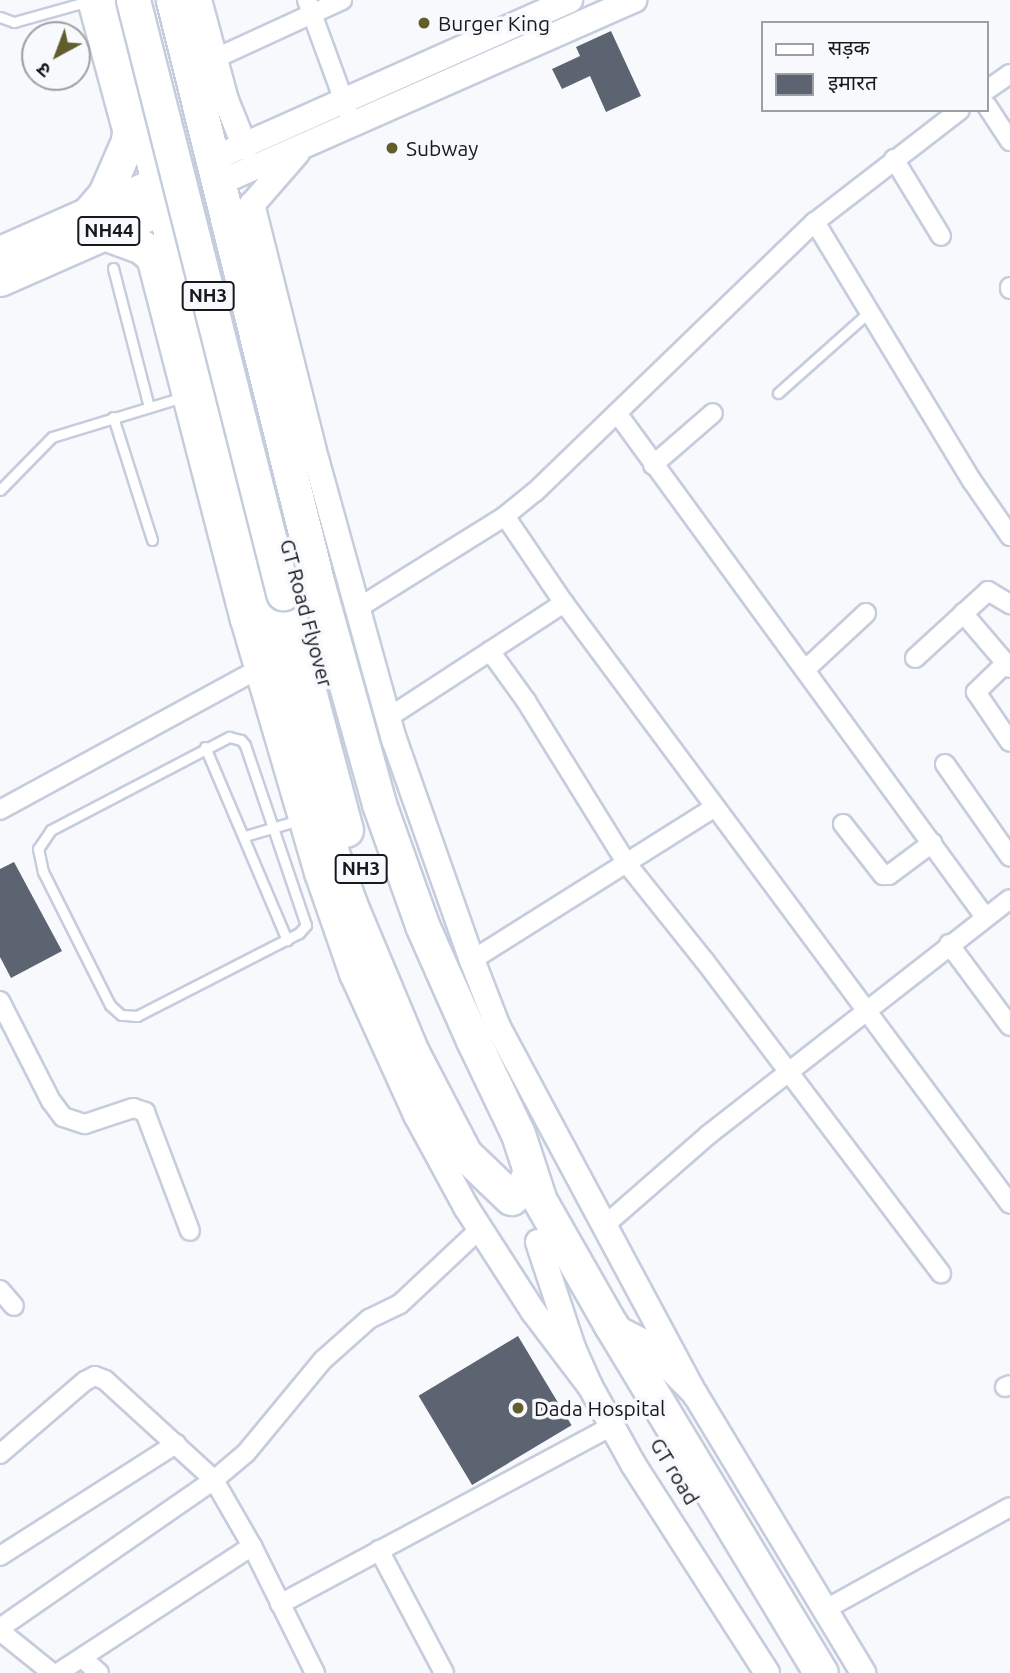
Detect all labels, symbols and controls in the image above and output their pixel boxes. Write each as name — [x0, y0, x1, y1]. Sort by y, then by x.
place label: Burger King — [438, 10, 550, 36]
marker: Burger King — [416, 15, 432, 31]
north arrow — [21, 21, 91, 91]
legend — [762, 21, 989, 112]
text: सड़क — [828, 35, 870, 59]
text: उ — [32, 58, 55, 82]
text: इमारत — [828, 70, 877, 94]
place label: Subway — [406, 135, 478, 161]
marker: Subway — [384, 140, 400, 156]
road number: NH44 — [76, 216, 142, 246]
road number: NH3 — [180, 280, 236, 312]
street label: GT Road Flyover — [275, 536, 339, 690]
road number: NH3 — [333, 854, 389, 884]
place label: Dada Hospital — [534, 1395, 665, 1421]
marker: Dada Hospital — [508, 1398, 528, 1418]
street label: GT road — [645, 1433, 705, 1509]

